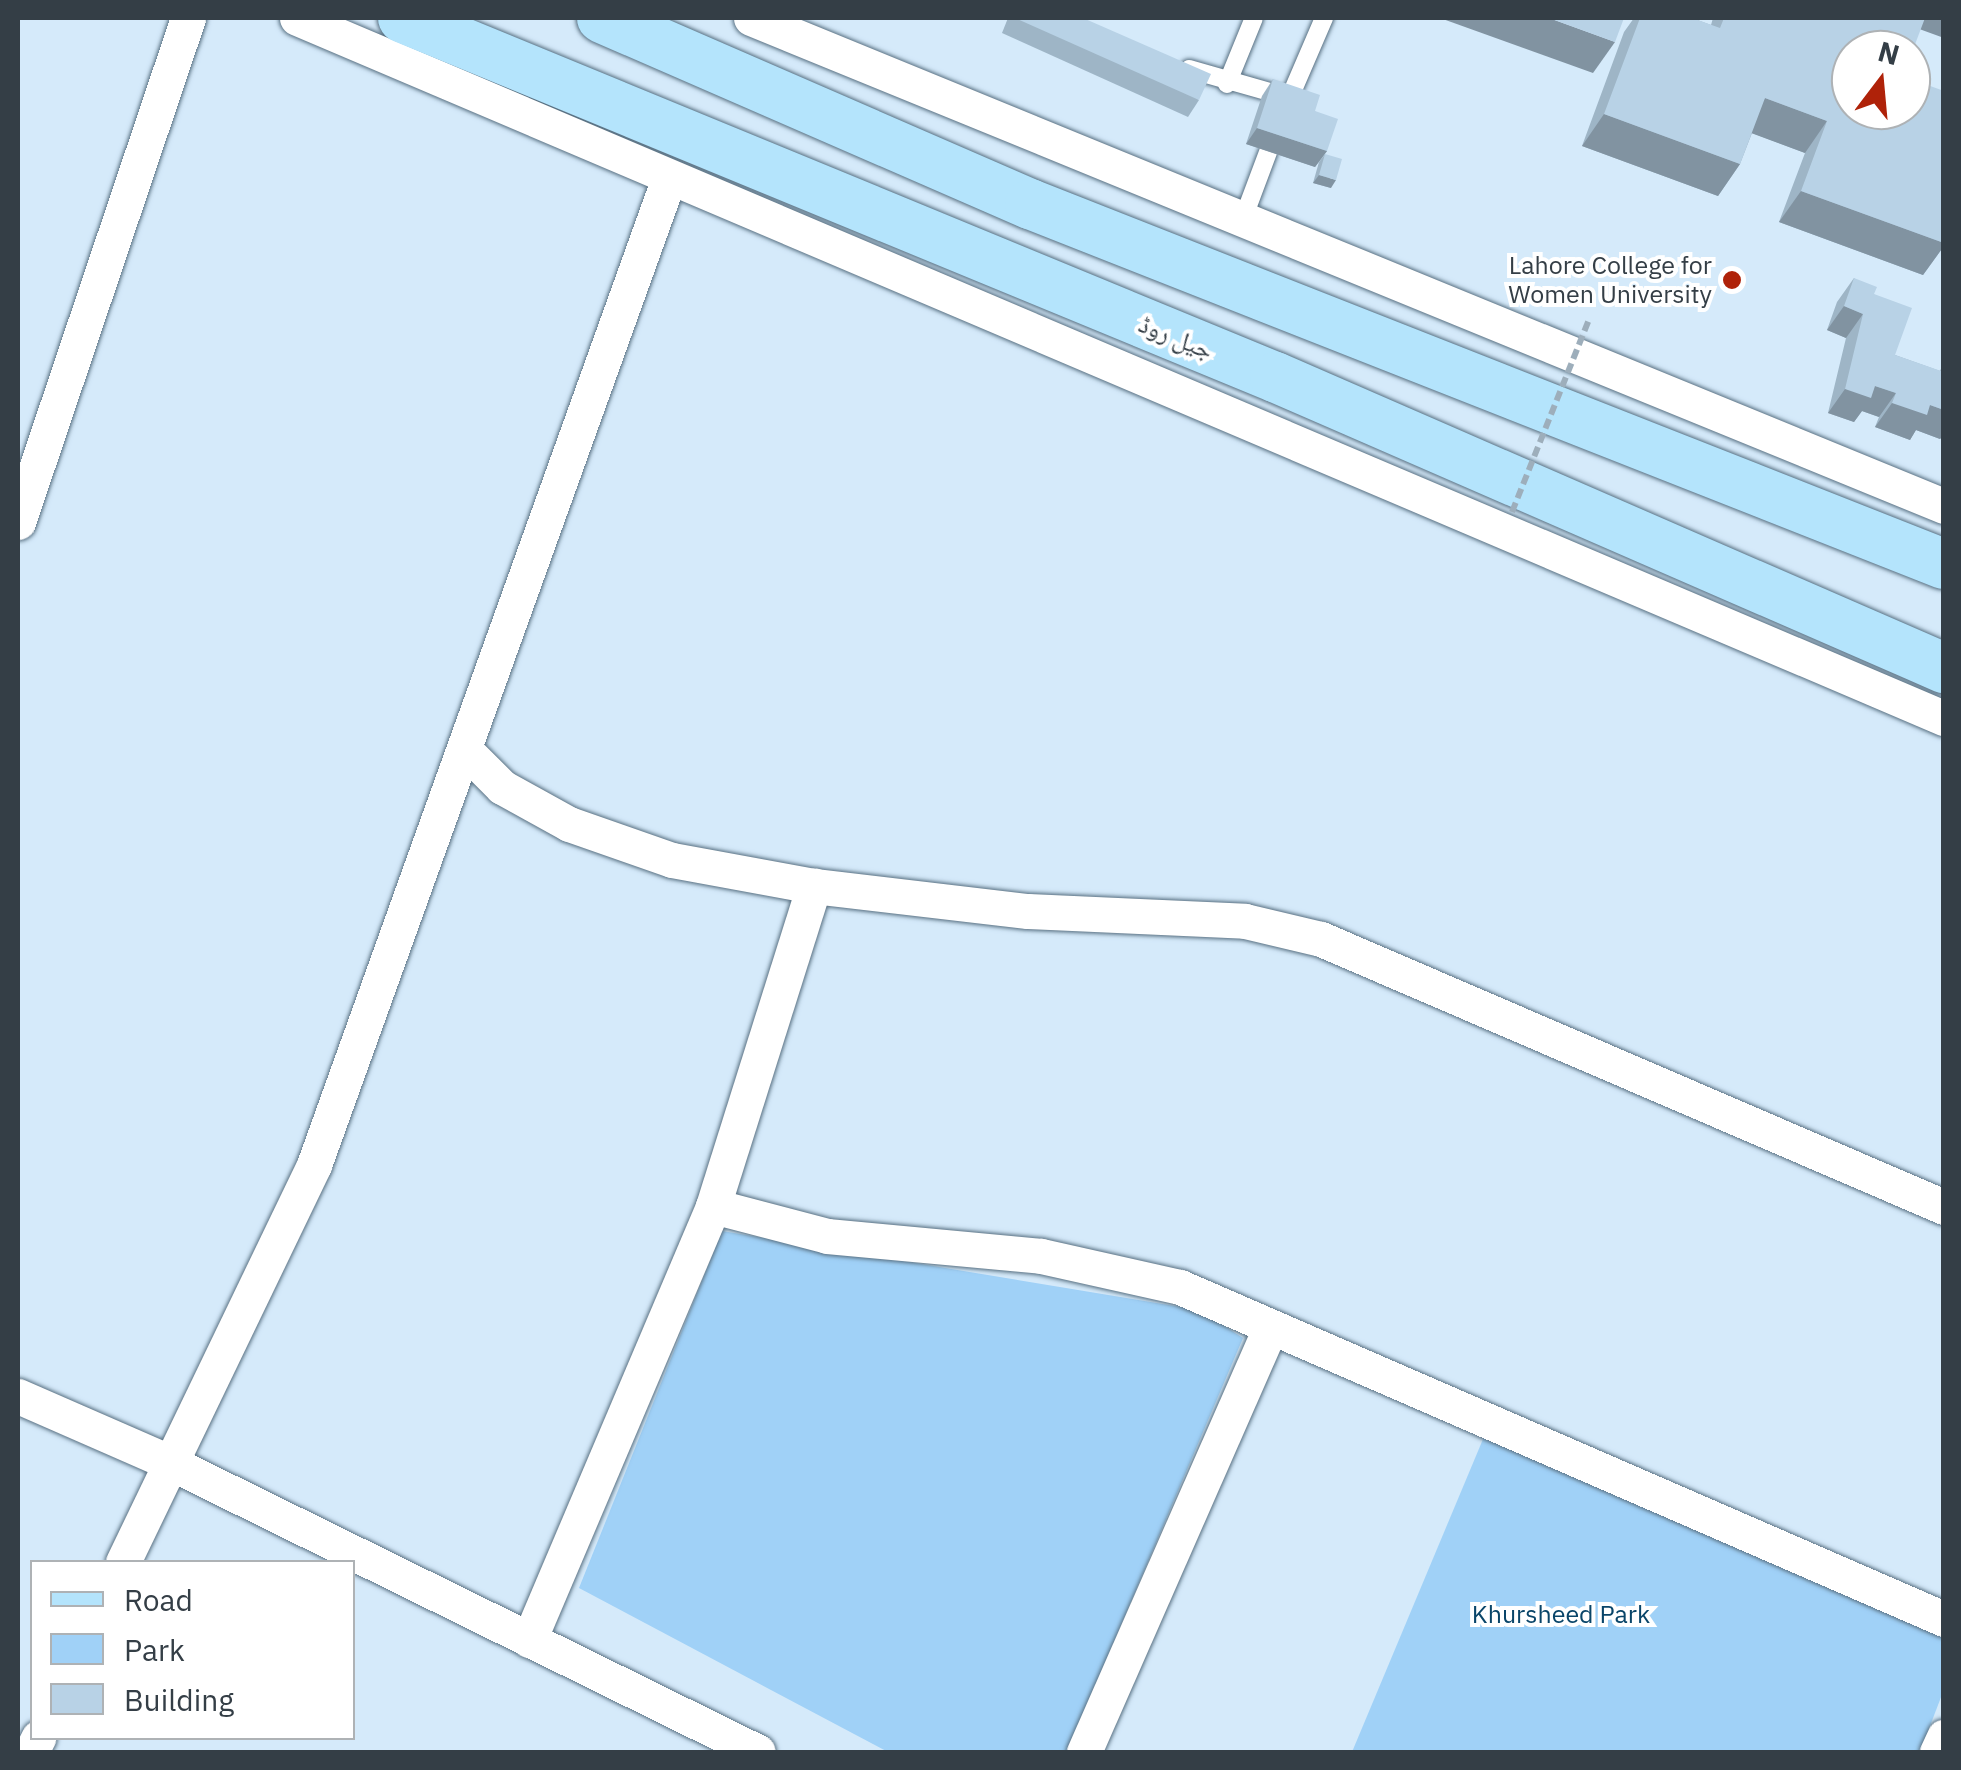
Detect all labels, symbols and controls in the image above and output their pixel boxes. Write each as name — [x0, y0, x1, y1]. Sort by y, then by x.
north arrow — [1831, 30, 1931, 130]
text: N — [1874, 32, 1904, 73]
place label: Lahore College for Women University — [1508, 251, 1712, 310]
marker: Lahore College for Women University — [1721, 269, 1743, 291]
street label: جیل روڈ — [1135, 309, 1217, 365]
legend — [30, 1560, 355, 1740]
text: Road — [124, 1580, 193, 1619]
park label: Khursheed Park — [1472, 1599, 1650, 1629]
text: Park — [124, 1630, 185, 1669]
text: Building — [124, 1680, 234, 1719]

